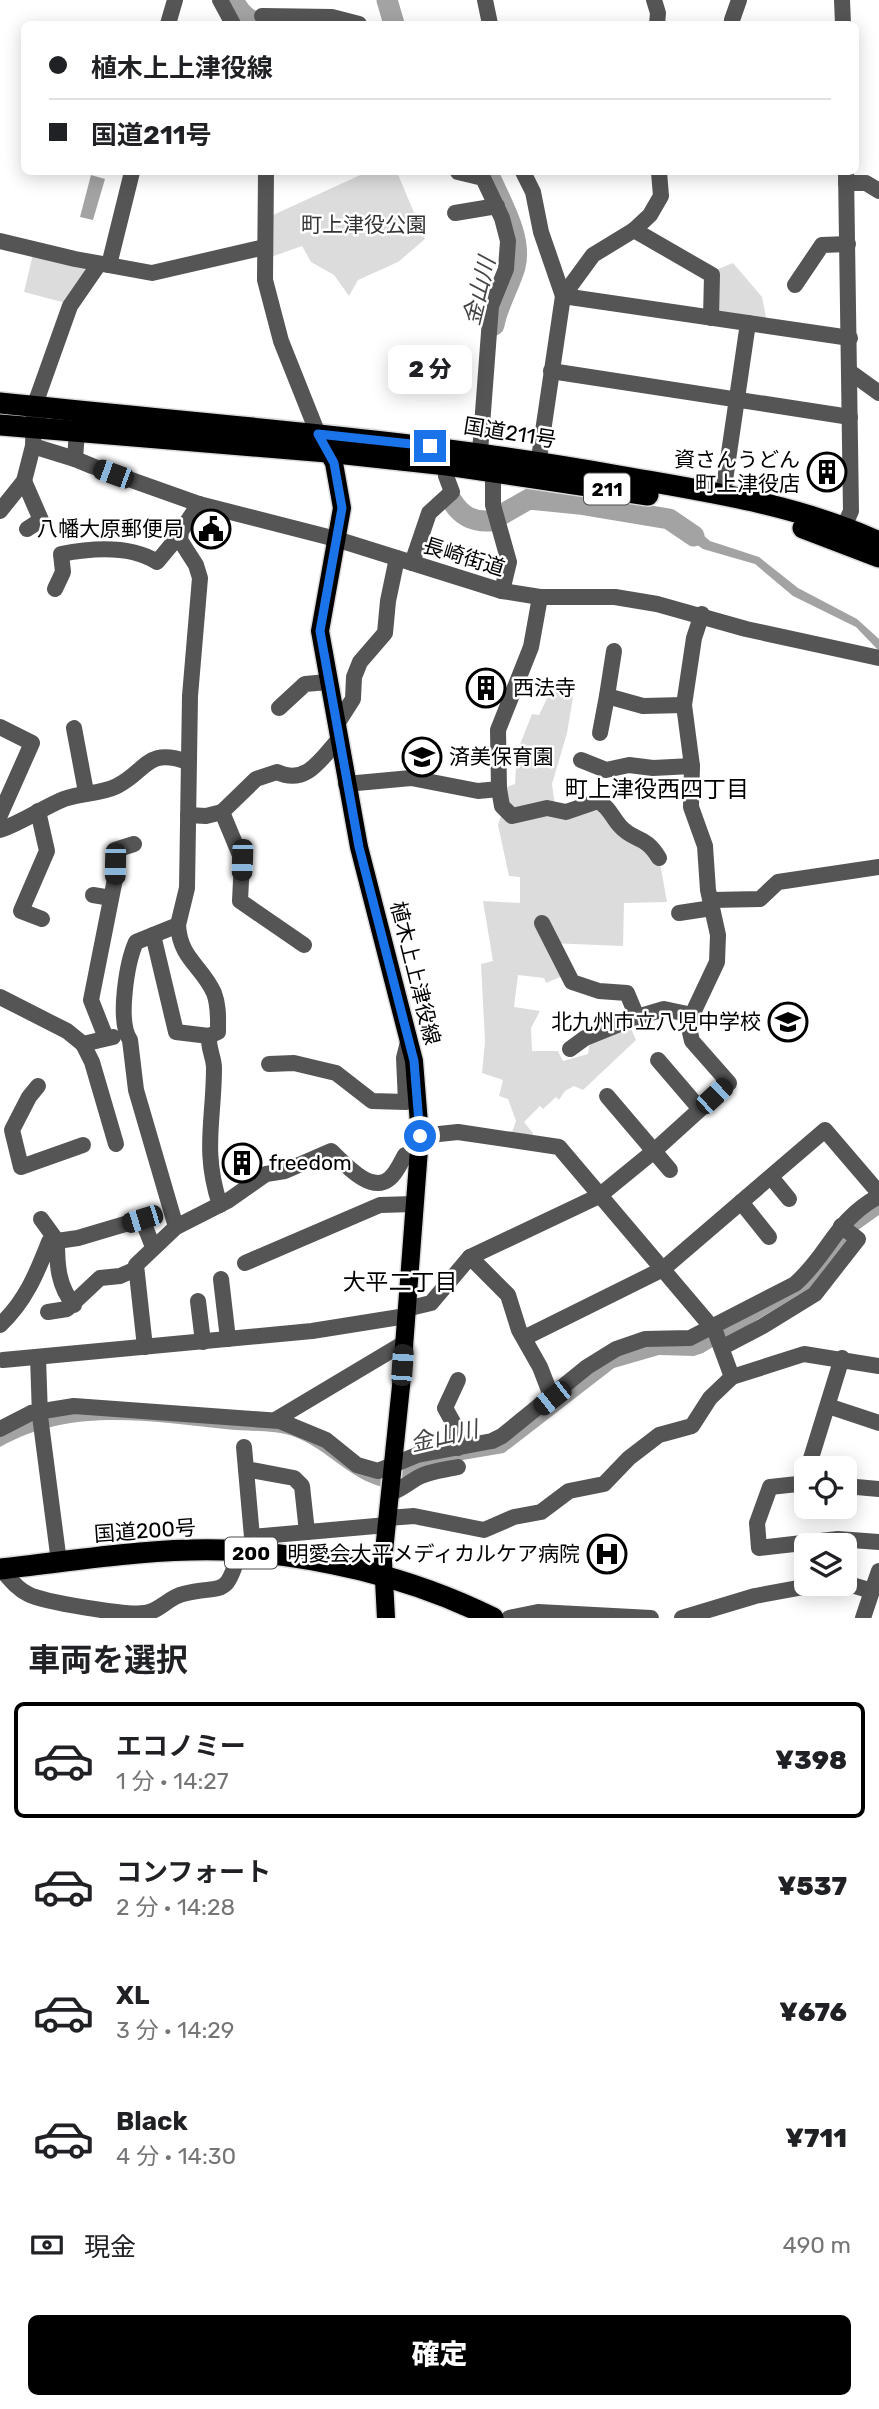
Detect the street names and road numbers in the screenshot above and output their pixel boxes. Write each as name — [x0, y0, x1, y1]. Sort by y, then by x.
street label: 国道211号 — [462, 413, 558, 452]
road number: 211 — [584, 474, 630, 504]
street label: 長崎街道 — [420, 532, 508, 581]
street label: 植木上上津役線 — [386, 899, 445, 1047]
street label: 国道200号 — [93, 1514, 197, 1547]
road number: 200 — [225, 1538, 277, 1568]

